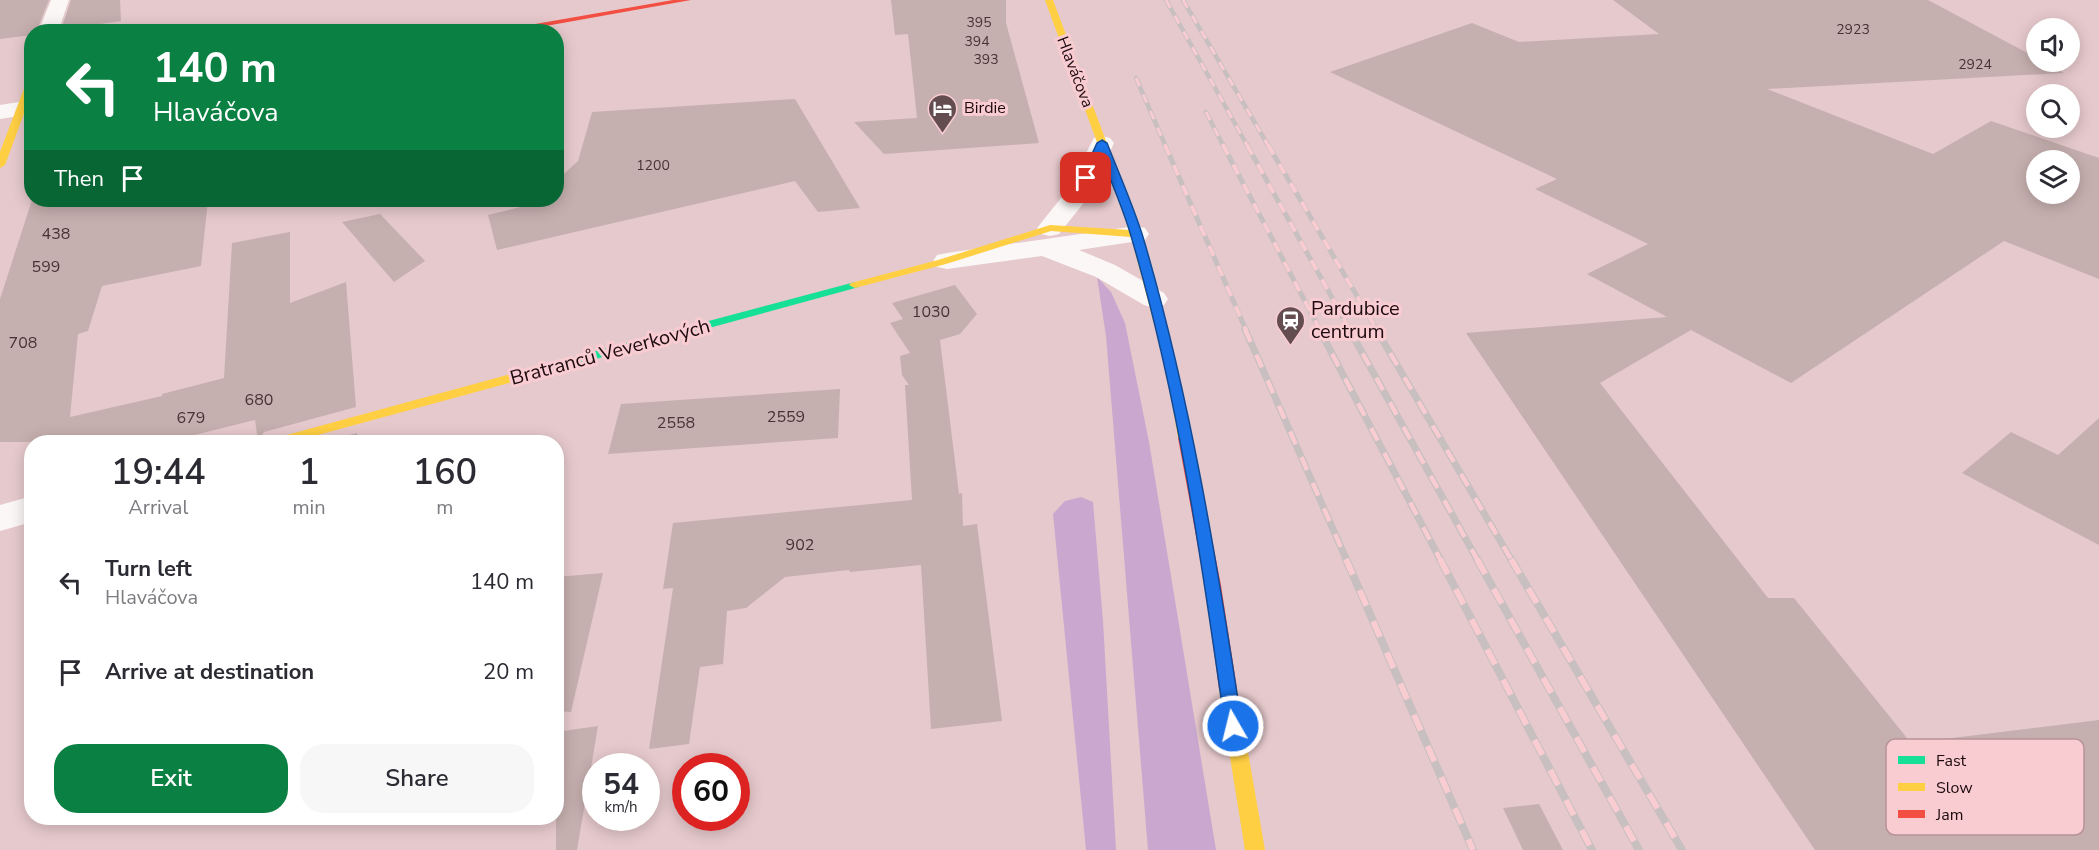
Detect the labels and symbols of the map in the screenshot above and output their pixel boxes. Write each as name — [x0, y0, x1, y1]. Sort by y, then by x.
house number: 395 — [966, 13, 992, 32]
house number: 2923 — [1836, 20, 1870, 39]
house number: 394 — [964, 32, 990, 51]
street label: Hlaváčova — [1051, 33, 1099, 111]
house number: 393 — [973, 50, 999, 69]
house number: 2924 — [1958, 55, 1992, 74]
hotel icon: Birdie — [927, 92, 959, 134]
place label: Birdie — [964, 97, 1006, 119]
pin — [1060, 152, 1111, 203]
house number: 1200 — [636, 156, 670, 175]
house number: 438 — [42, 223, 70, 245]
house number: 599 — [32, 256, 60, 278]
place label: Pardubice centrum — [1311, 295, 1400, 345]
house number: 1030 — [912, 301, 950, 323]
station icon: Pardubice centrum — [1274, 304, 1306, 346]
street label: Bratranců Veverkových — [507, 312, 713, 392]
house number: 708 — [9, 332, 37, 354]
house number: 680 — [245, 389, 273, 411]
house number: 2559 — [767, 406, 805, 428]
house number: 679 — [177, 407, 205, 429]
house number: 2558 — [657, 412, 695, 434]
house number: 902 — [786, 534, 814, 556]
position arrow — [1201, 694, 1265, 758]
legend — [1886, 739, 2084, 835]
text: Fast — [1936, 750, 1967, 772]
speed limit sign: 60 — [672, 753, 750, 831]
text: Slow — [1936, 777, 1973, 799]
text: Jam — [1935, 804, 1963, 826]

